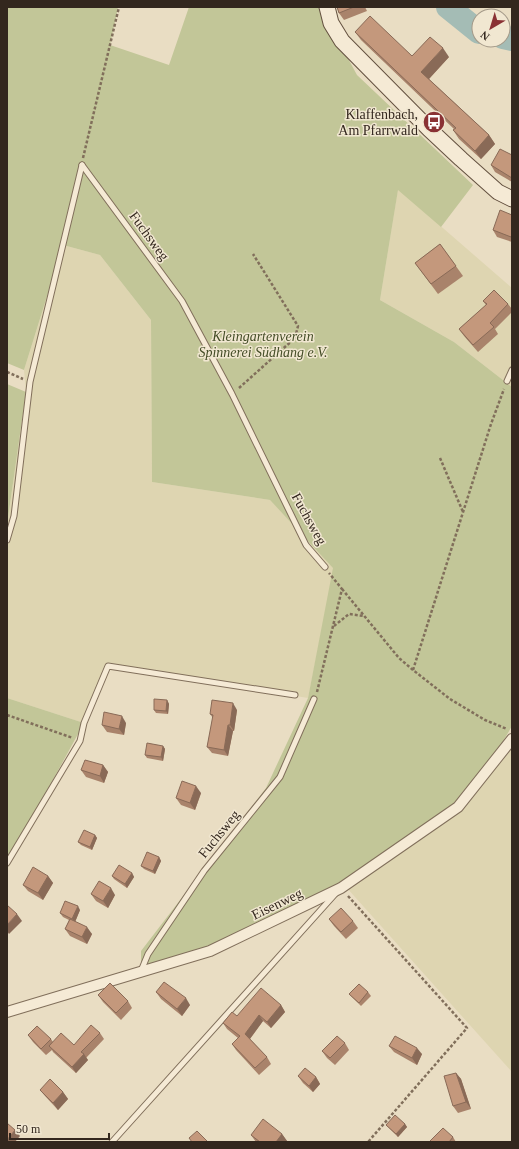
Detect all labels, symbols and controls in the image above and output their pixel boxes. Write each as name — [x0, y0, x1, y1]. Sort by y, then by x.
north arrow — [471, 8, 511, 48]
text: N — [478, 29, 492, 43]
place label: Klaffenbach, Am Pfarrwald — [338, 107, 418, 138]
bus stop icon: Klaffenbach, Am Pfarrwald — [421, 109, 447, 135]
street label: Fuchsweg — [126, 209, 172, 263]
park label: Kleingartenverein Spinnerei Südhang e.V. — [198, 329, 328, 360]
street label: Fuchsweg — [289, 491, 329, 547]
street label: Fuchsweg — [195, 807, 243, 861]
street label: Eisenweg — [249, 885, 305, 923]
scale bar — [10, 1115, 109, 1141]
text: 50 m — [16, 1122, 41, 1136]

